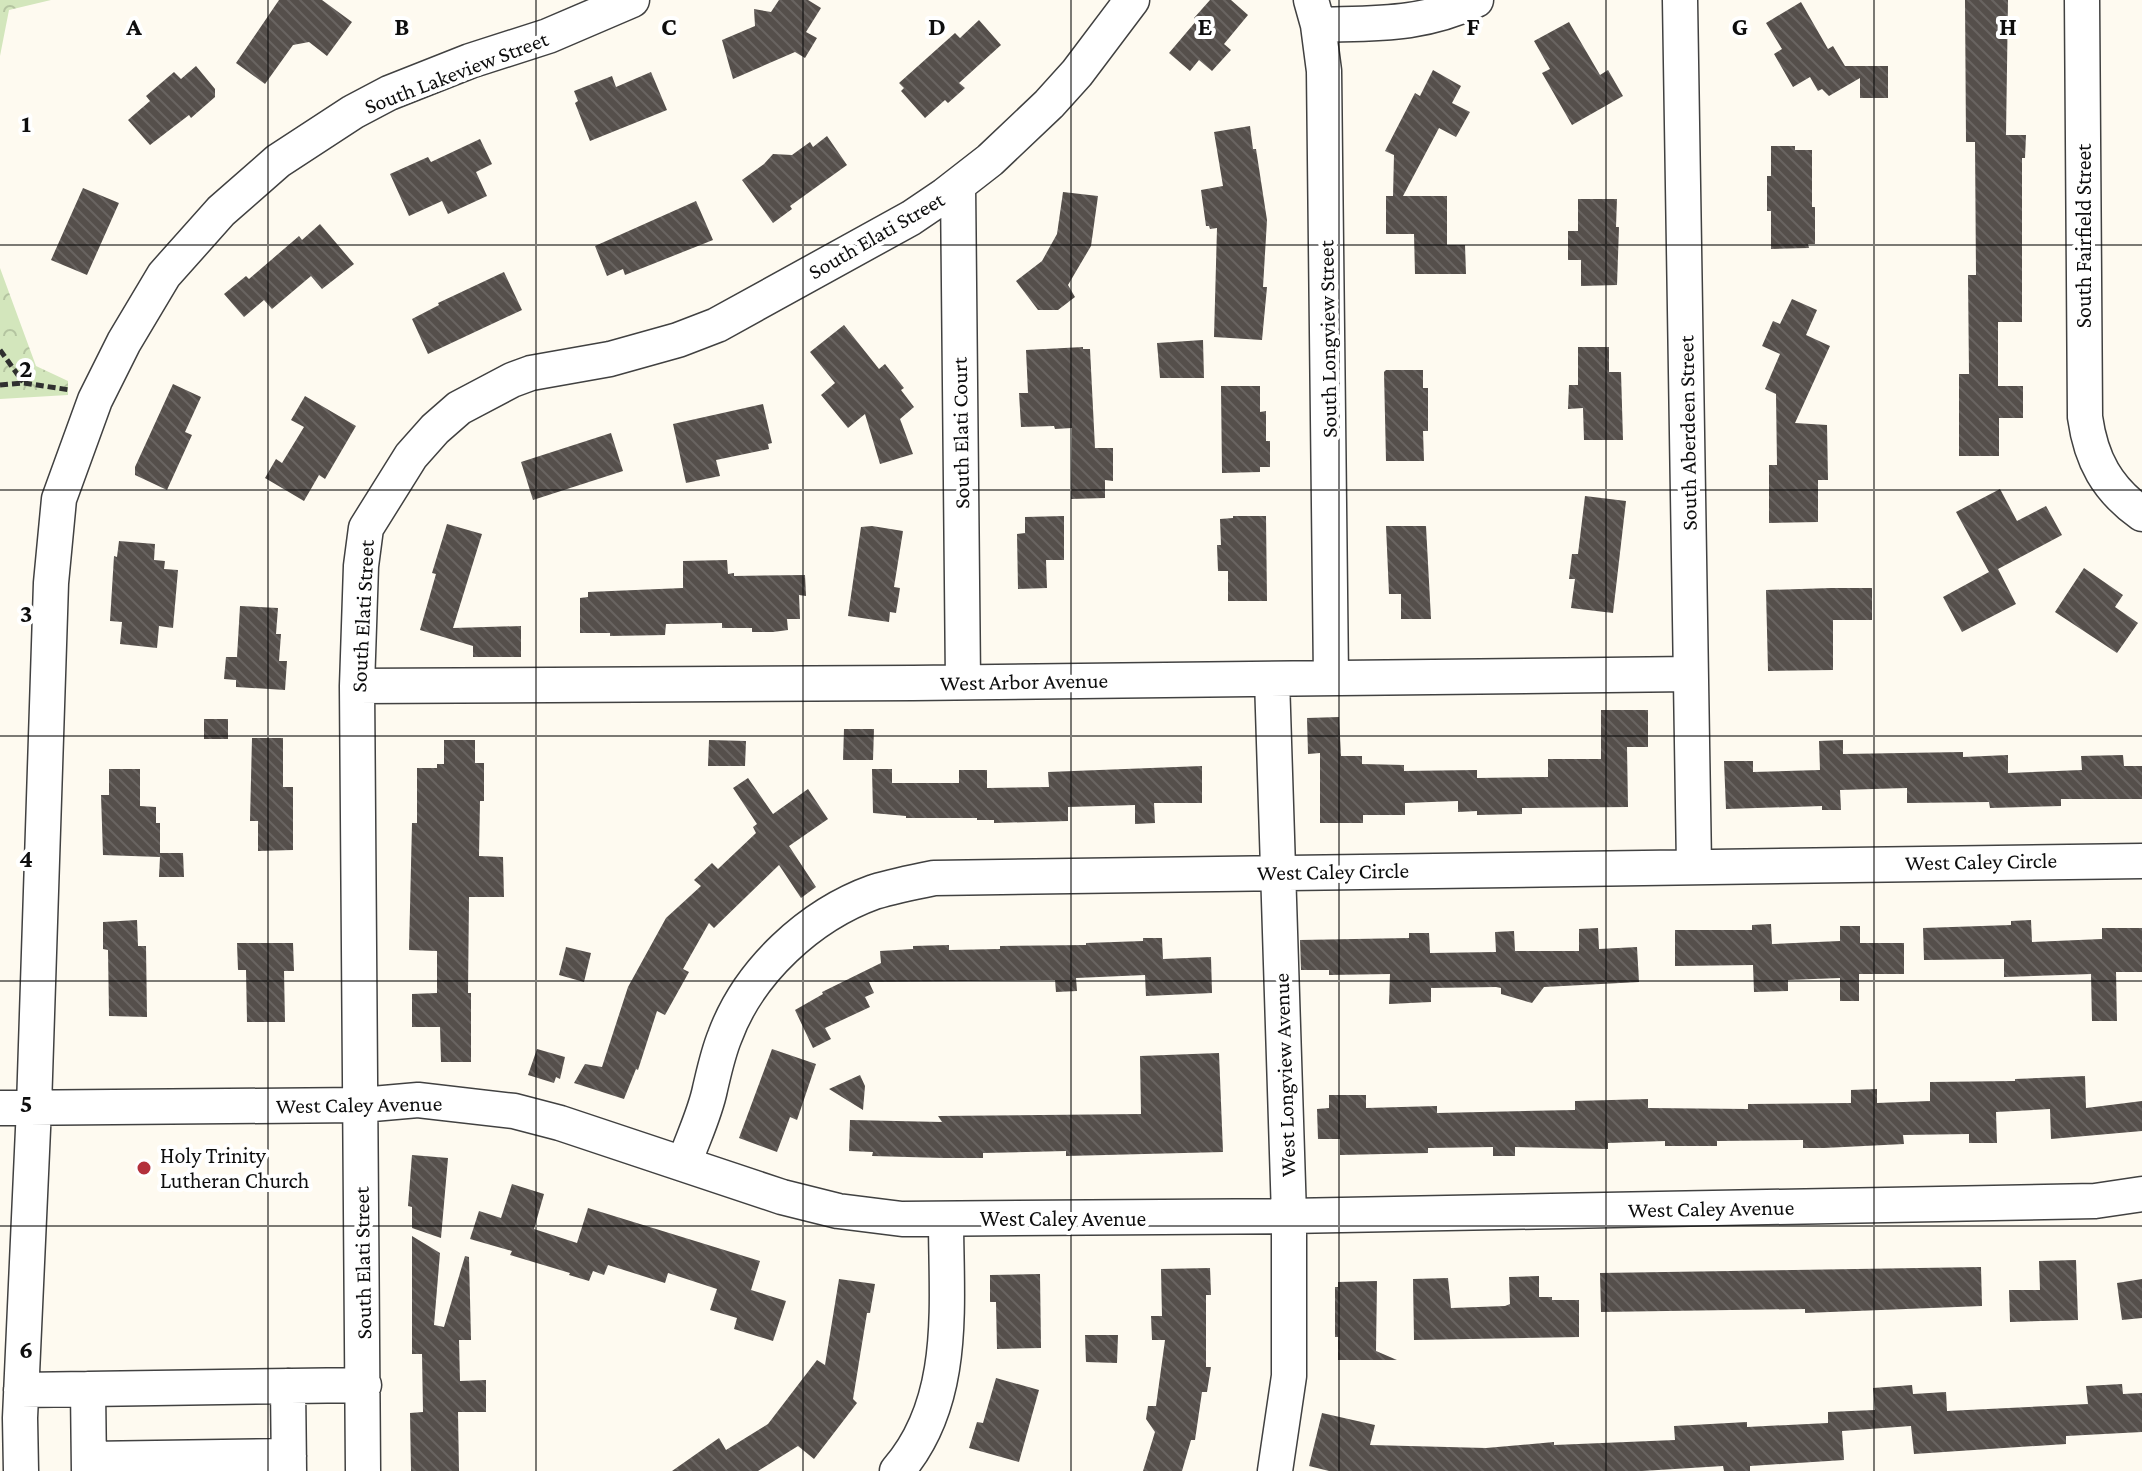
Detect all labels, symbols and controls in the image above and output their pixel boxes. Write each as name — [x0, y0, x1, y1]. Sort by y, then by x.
text: A — [125, 12, 142, 41]
text: B — [394, 12, 410, 41]
text: C — [661, 12, 677, 41]
text: D — [928, 12, 946, 41]
text: E — [1198, 12, 1213, 41]
text: F — [1466, 12, 1480, 41]
text: G — [1732, 12, 1748, 41]
text: H — [1999, 12, 2017, 41]
street label: South Lakeview Street — [361, 26, 552, 119]
text: 1 — [21, 109, 31, 138]
street label: South Fairfield Street — [2071, 143, 2096, 328]
street label: South Elati Street — [804, 186, 949, 284]
street label: South Longview Street — [1313, 239, 1342, 438]
street label: South Aberdeen Street — [1673, 334, 1702, 531]
text: 2 — [19, 354, 33, 383]
street label: South Elati Court — [947, 356, 974, 509]
street label: South Elati Street — [346, 538, 379, 693]
text: 3 — [20, 599, 32, 628]
street label: West Arbor Avenue — [940, 668, 1108, 695]
text: 4 — [19, 844, 33, 873]
street label: West Caley Circle — [1905, 848, 2057, 875]
street label: West Caley Circle — [1257, 858, 1409, 885]
street label: West Longview Avenue — [1268, 973, 1301, 1177]
text: 5 — [20, 1089, 32, 1118]
street label: West Caley Avenue — [276, 1091, 442, 1118]
place label: Holy Trinity Lutheran Church — [160, 1143, 310, 1193]
marker: Holy Trinity Lutheran Church — [135, 1159, 153, 1177]
street label: South Elati Street — [349, 1186, 376, 1340]
street label: West Caley Avenue — [1628, 1195, 1794, 1222]
street label: West Caley Avenue — [980, 1206, 1146, 1231]
text: 6 — [19, 1335, 33, 1364]

